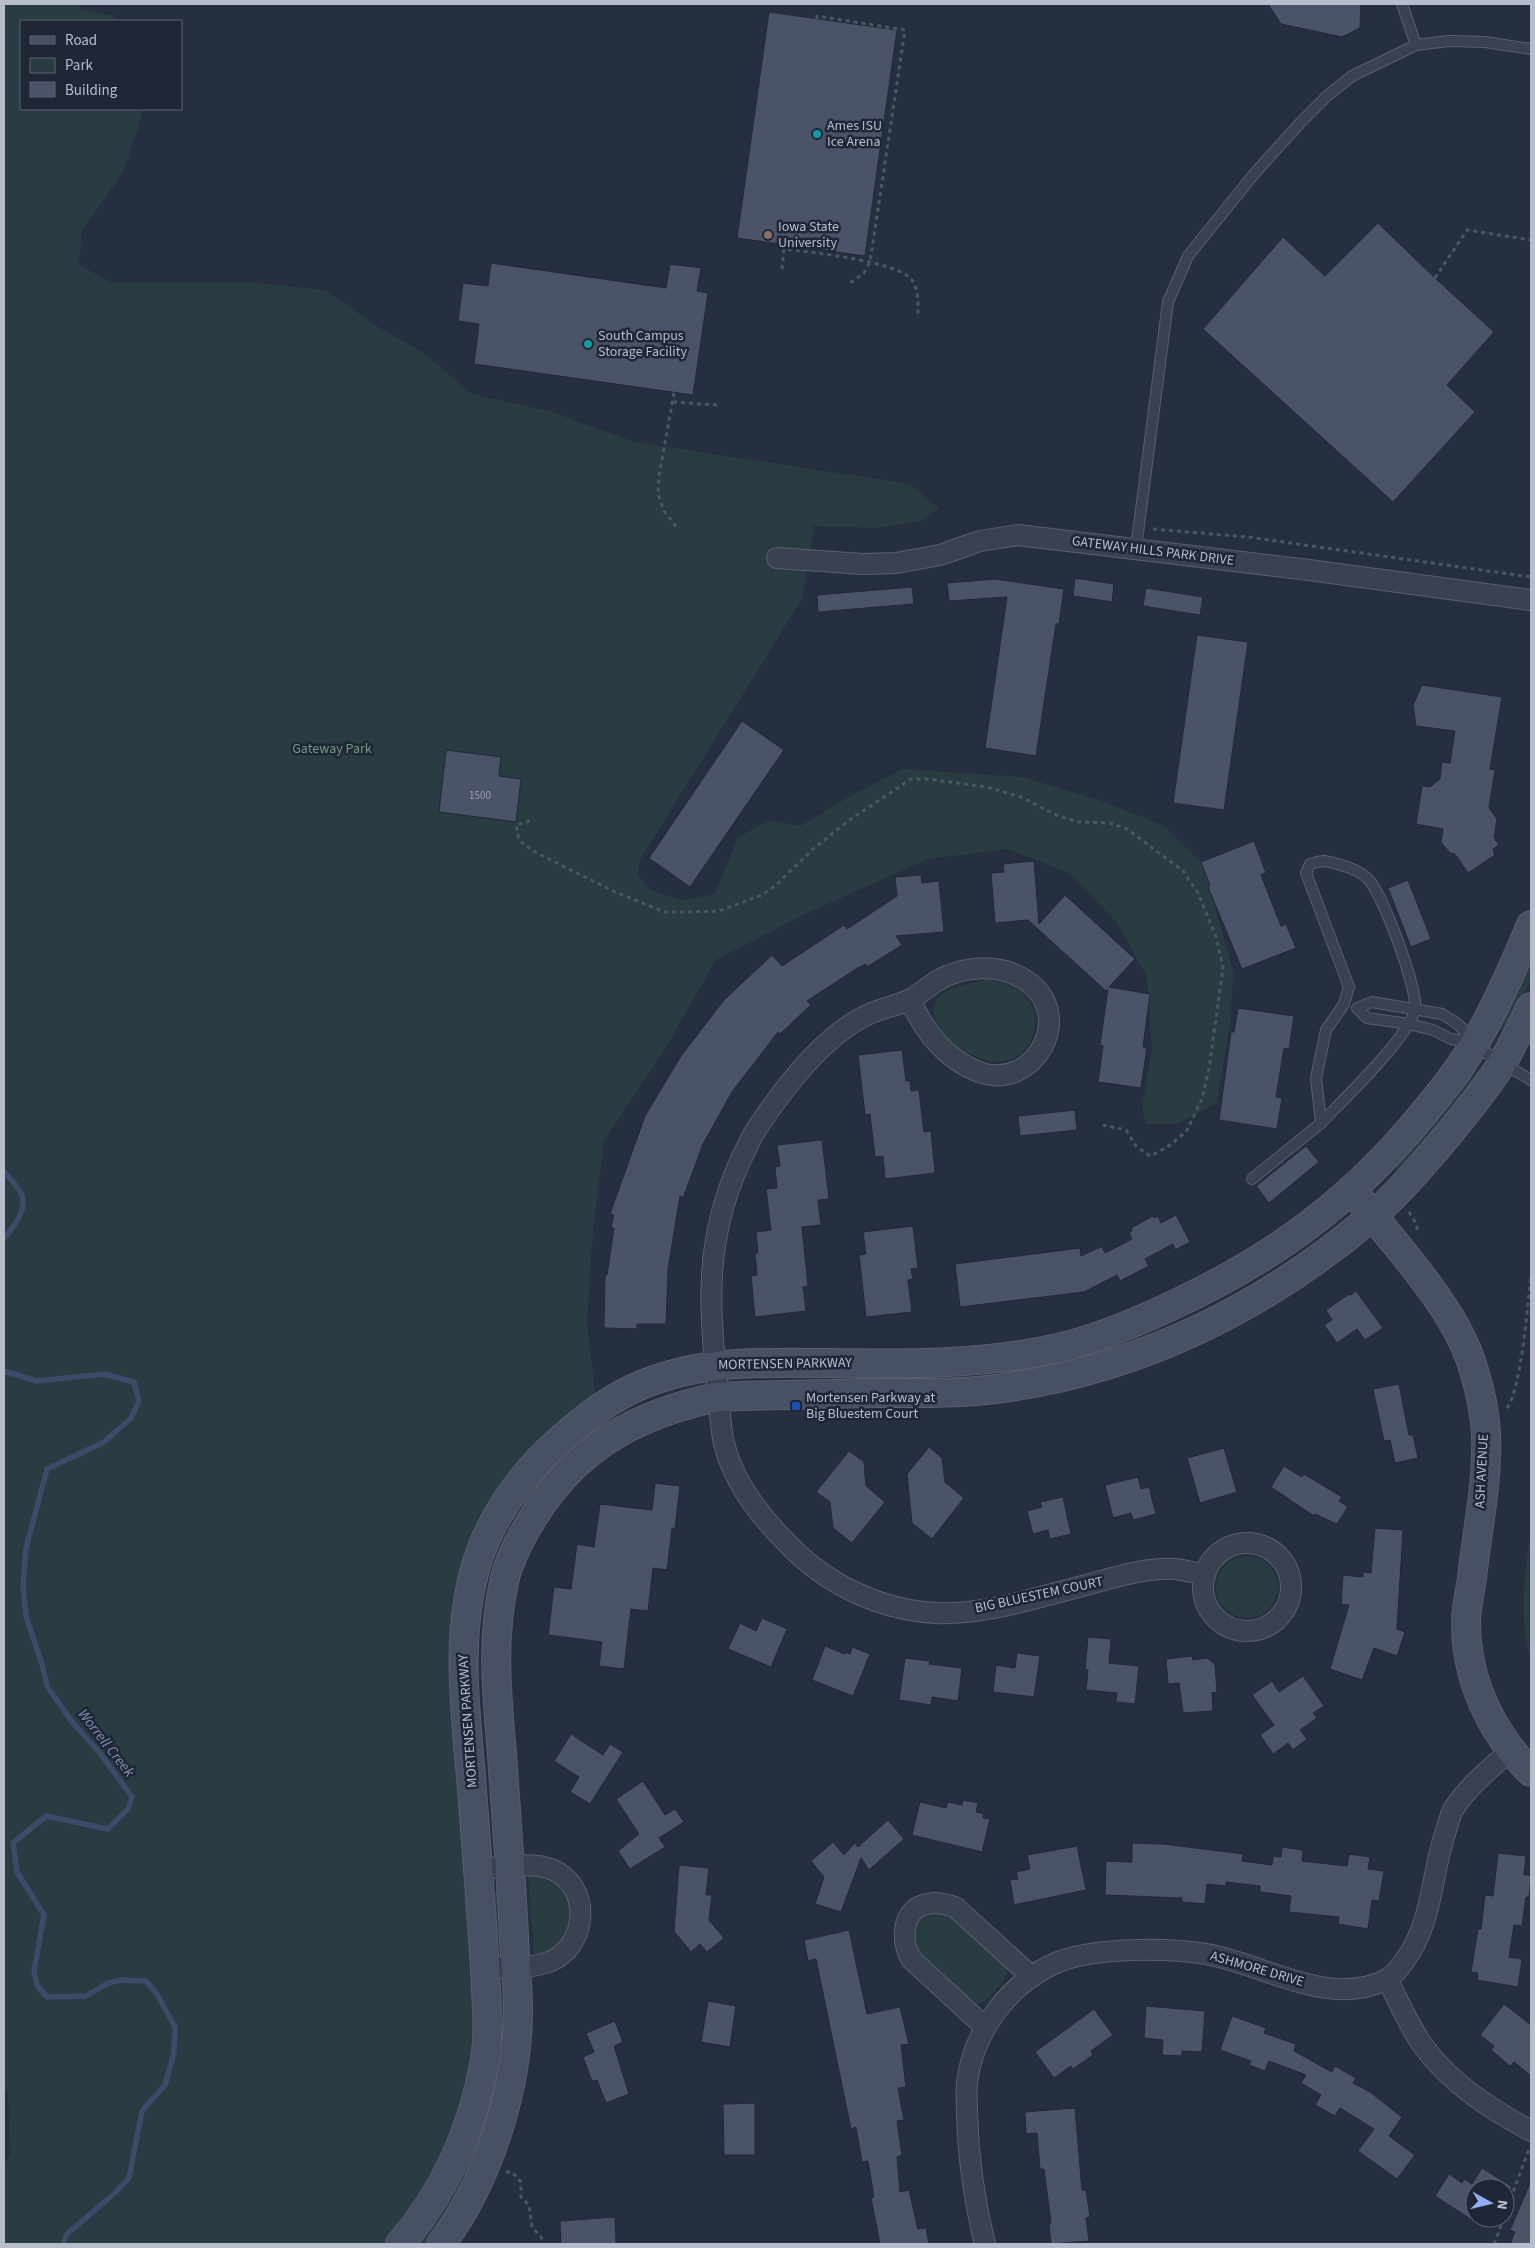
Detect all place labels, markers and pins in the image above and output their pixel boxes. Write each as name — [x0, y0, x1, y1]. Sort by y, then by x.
place label: Ames ISU Ice Arena — [827, 116, 882, 152]
marker: Ames ISU Ice Arena — [811, 128, 823, 140]
place label: Iowa State University — [778, 217, 839, 253]
marker: Iowa State University — [762, 229, 774, 241]
place label: South Campus Storage Facility — [598, 326, 688, 362]
marker: South Campus Storage Facility — [582, 338, 594, 350]
place label: Mortensen Parkway at Big Bluestem Court — [806, 1388, 935, 1424]
marker: Mortensen Parkway at Big Bluestem Court — [790, 1400, 802, 1412]

